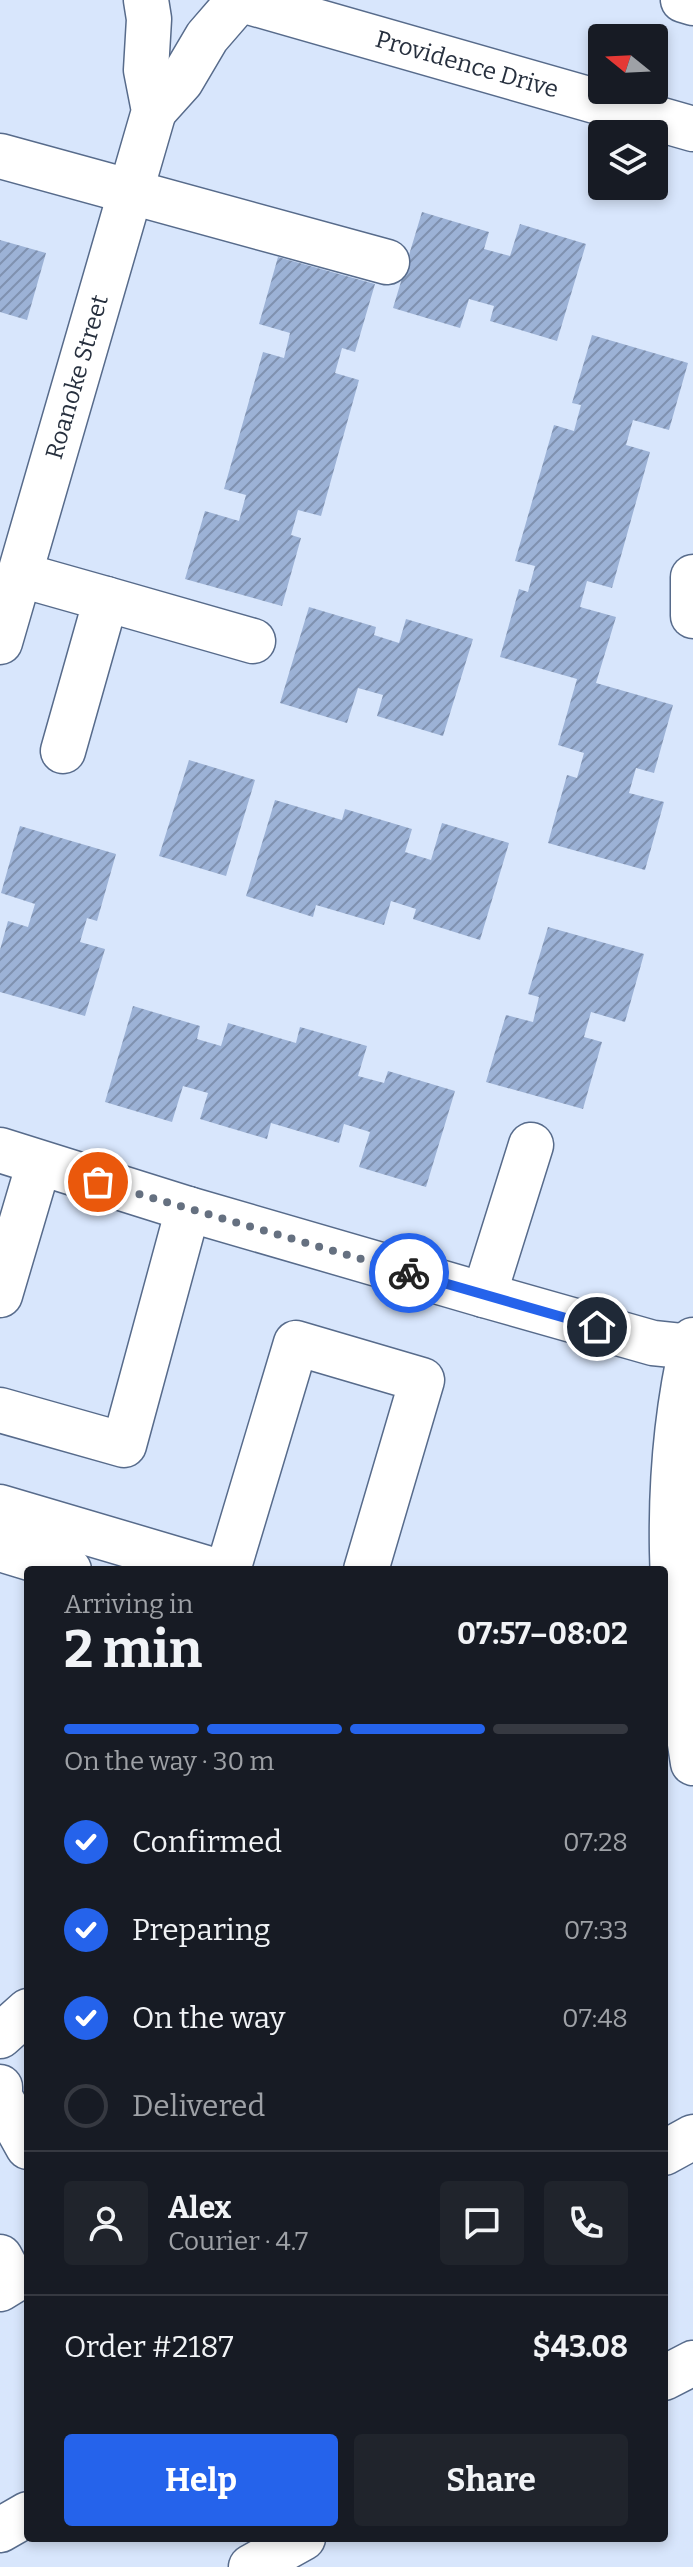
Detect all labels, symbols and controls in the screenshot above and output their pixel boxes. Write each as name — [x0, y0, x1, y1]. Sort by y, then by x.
north arrow — [588, 24, 668, 104]
map controls — [588, 24, 668, 200]
street label: Providence Drive — [372, 25, 562, 104]
button: layers — [588, 120, 668, 200]
street label: Roanoke Street — [40, 291, 114, 462]
pin — [64, 1148, 132, 1216]
icon: bag — [76, 1160, 120, 1204]
courier — [369, 1233, 449, 1313]
icon: bike — [387, 1251, 431, 1295]
pin — [563, 1293, 631, 1361]
icon: home — [575, 1305, 619, 1349]
text: Arriving in — [64, 1589, 193, 1620]
text: 07:57–08:02 — [457, 1616, 628, 1652]
text: 2 min — [64, 1618, 202, 1681]
text: On the way · 30 m — [64, 1746, 274, 1777]
icon: check — [64, 1820, 108, 1864]
text: Confirmed — [132, 1824, 282, 1860]
text: 07:28 — [563, 1827, 628, 1858]
icon: check — [64, 1908, 108, 1952]
text: Preparing — [132, 1912, 270, 1948]
text: 07:33 — [564, 1915, 628, 1946]
icon: check — [64, 1996, 108, 2040]
text: On the way — [132, 2000, 285, 2036]
text: 07:48 — [562, 2003, 628, 2034]
text: Delivered — [132, 2088, 265, 2124]
button: person — [64, 2181, 148, 2265]
button: chat — [440, 2181, 524, 2265]
button: phone — [544, 2181, 628, 2265]
text: Alex — [168, 2190, 231, 2226]
text: Courier · 4.7 — [168, 2226, 308, 2257]
text: Order #2187 — [64, 2329, 234, 2365]
text: $43.08 — [533, 2329, 628, 2365]
button: Help — [64, 2434, 338, 2526]
button: Share — [354, 2434, 628, 2526]

